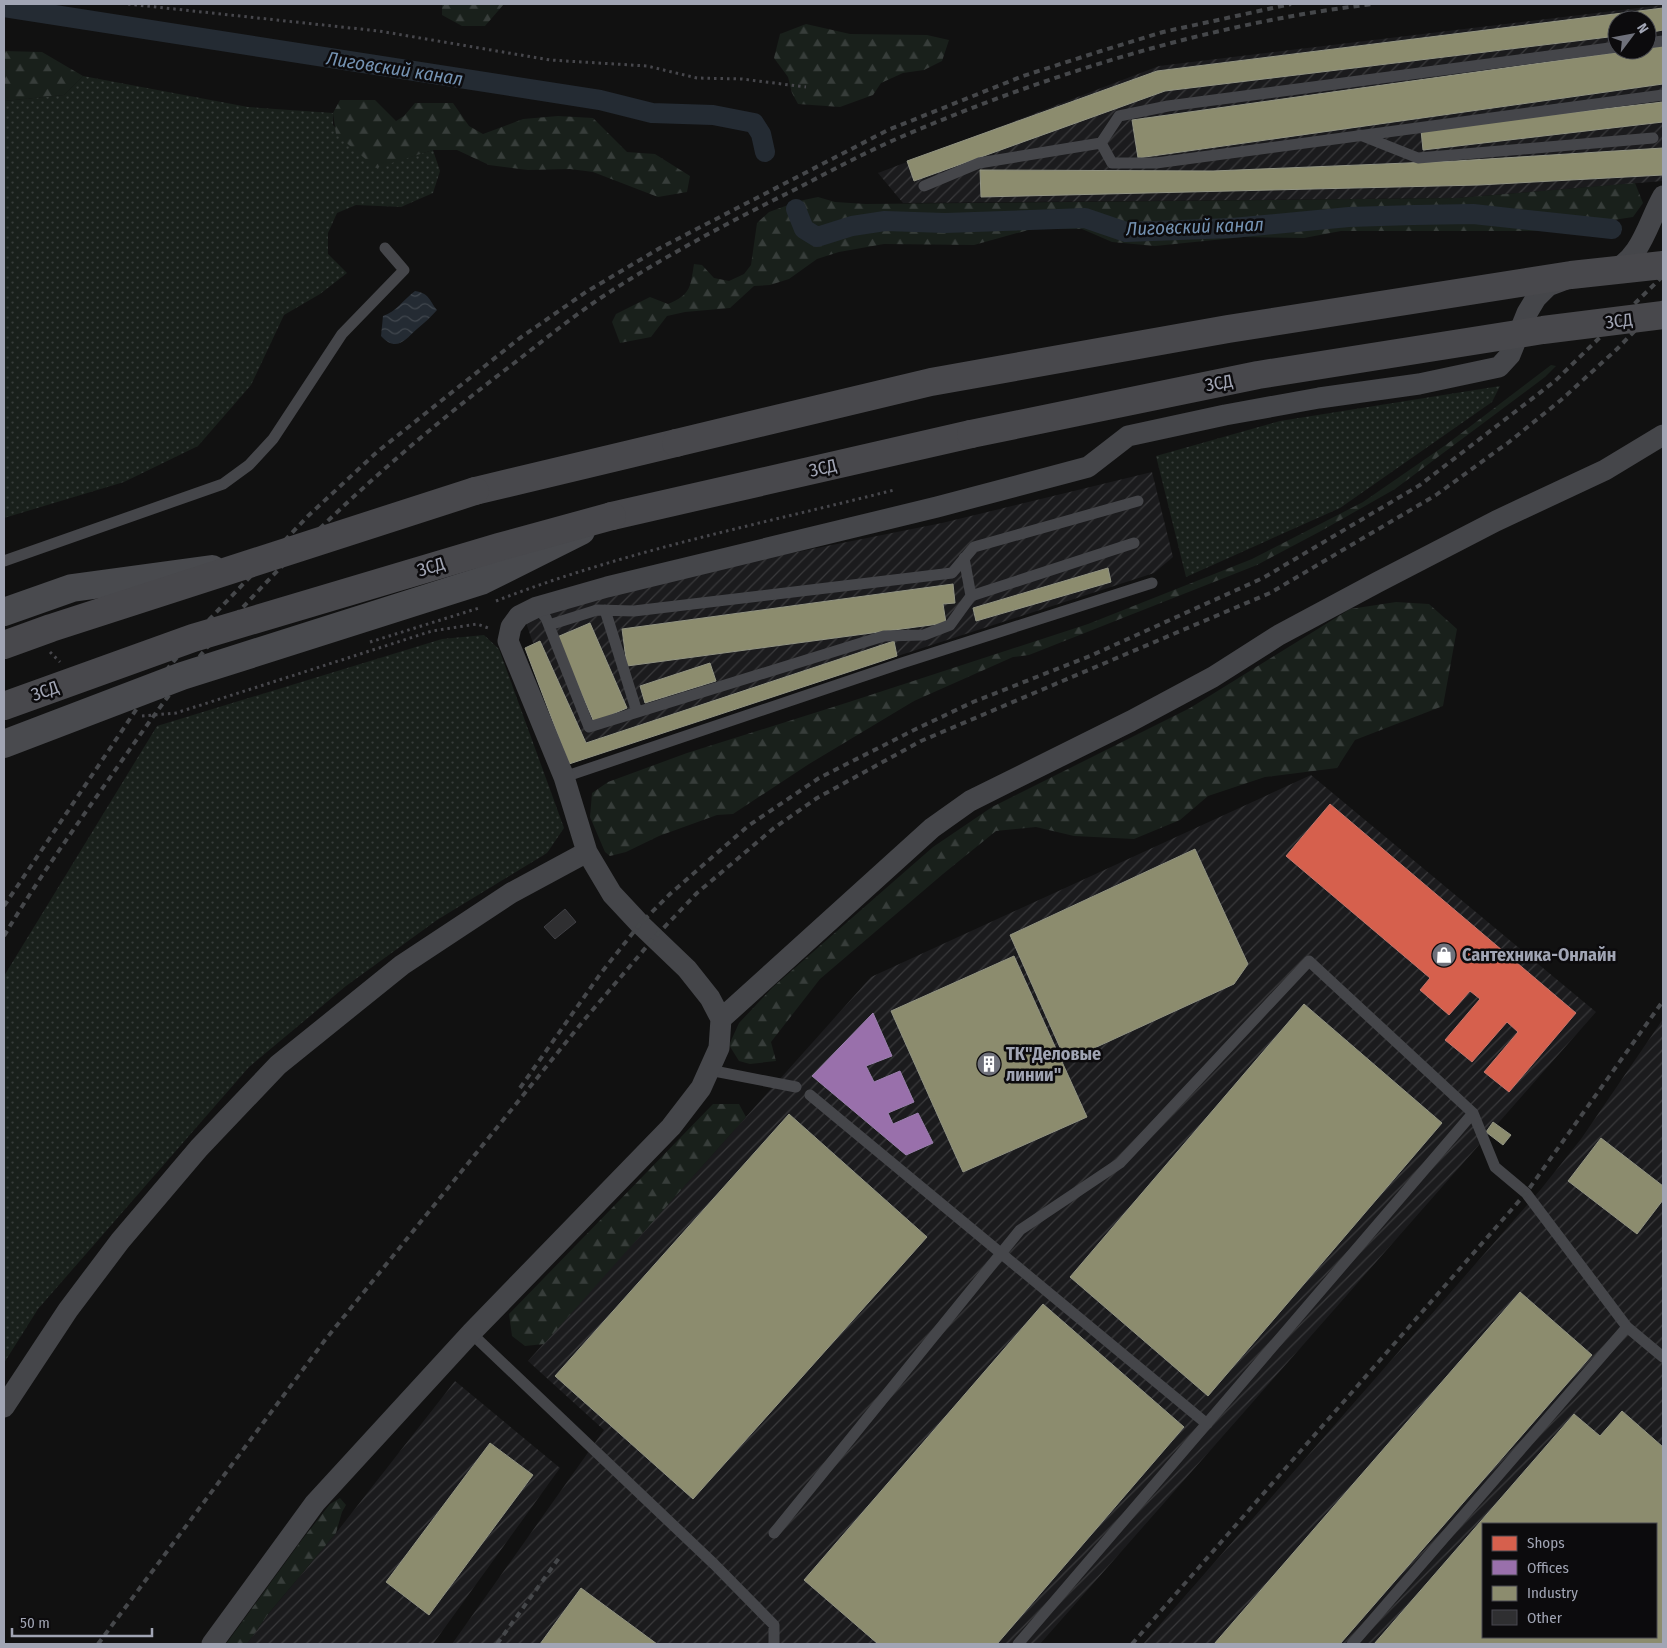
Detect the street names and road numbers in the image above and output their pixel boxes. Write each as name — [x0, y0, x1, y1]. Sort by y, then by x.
street label: ЗСД — [1604, 308, 1634, 334]
street label: ЗСД — [1203, 370, 1235, 396]
street label: ЗСД — [807, 454, 839, 482]
street label: ЗСД — [415, 552, 447, 582]
street label: ЗСД — [28, 676, 62, 706]

